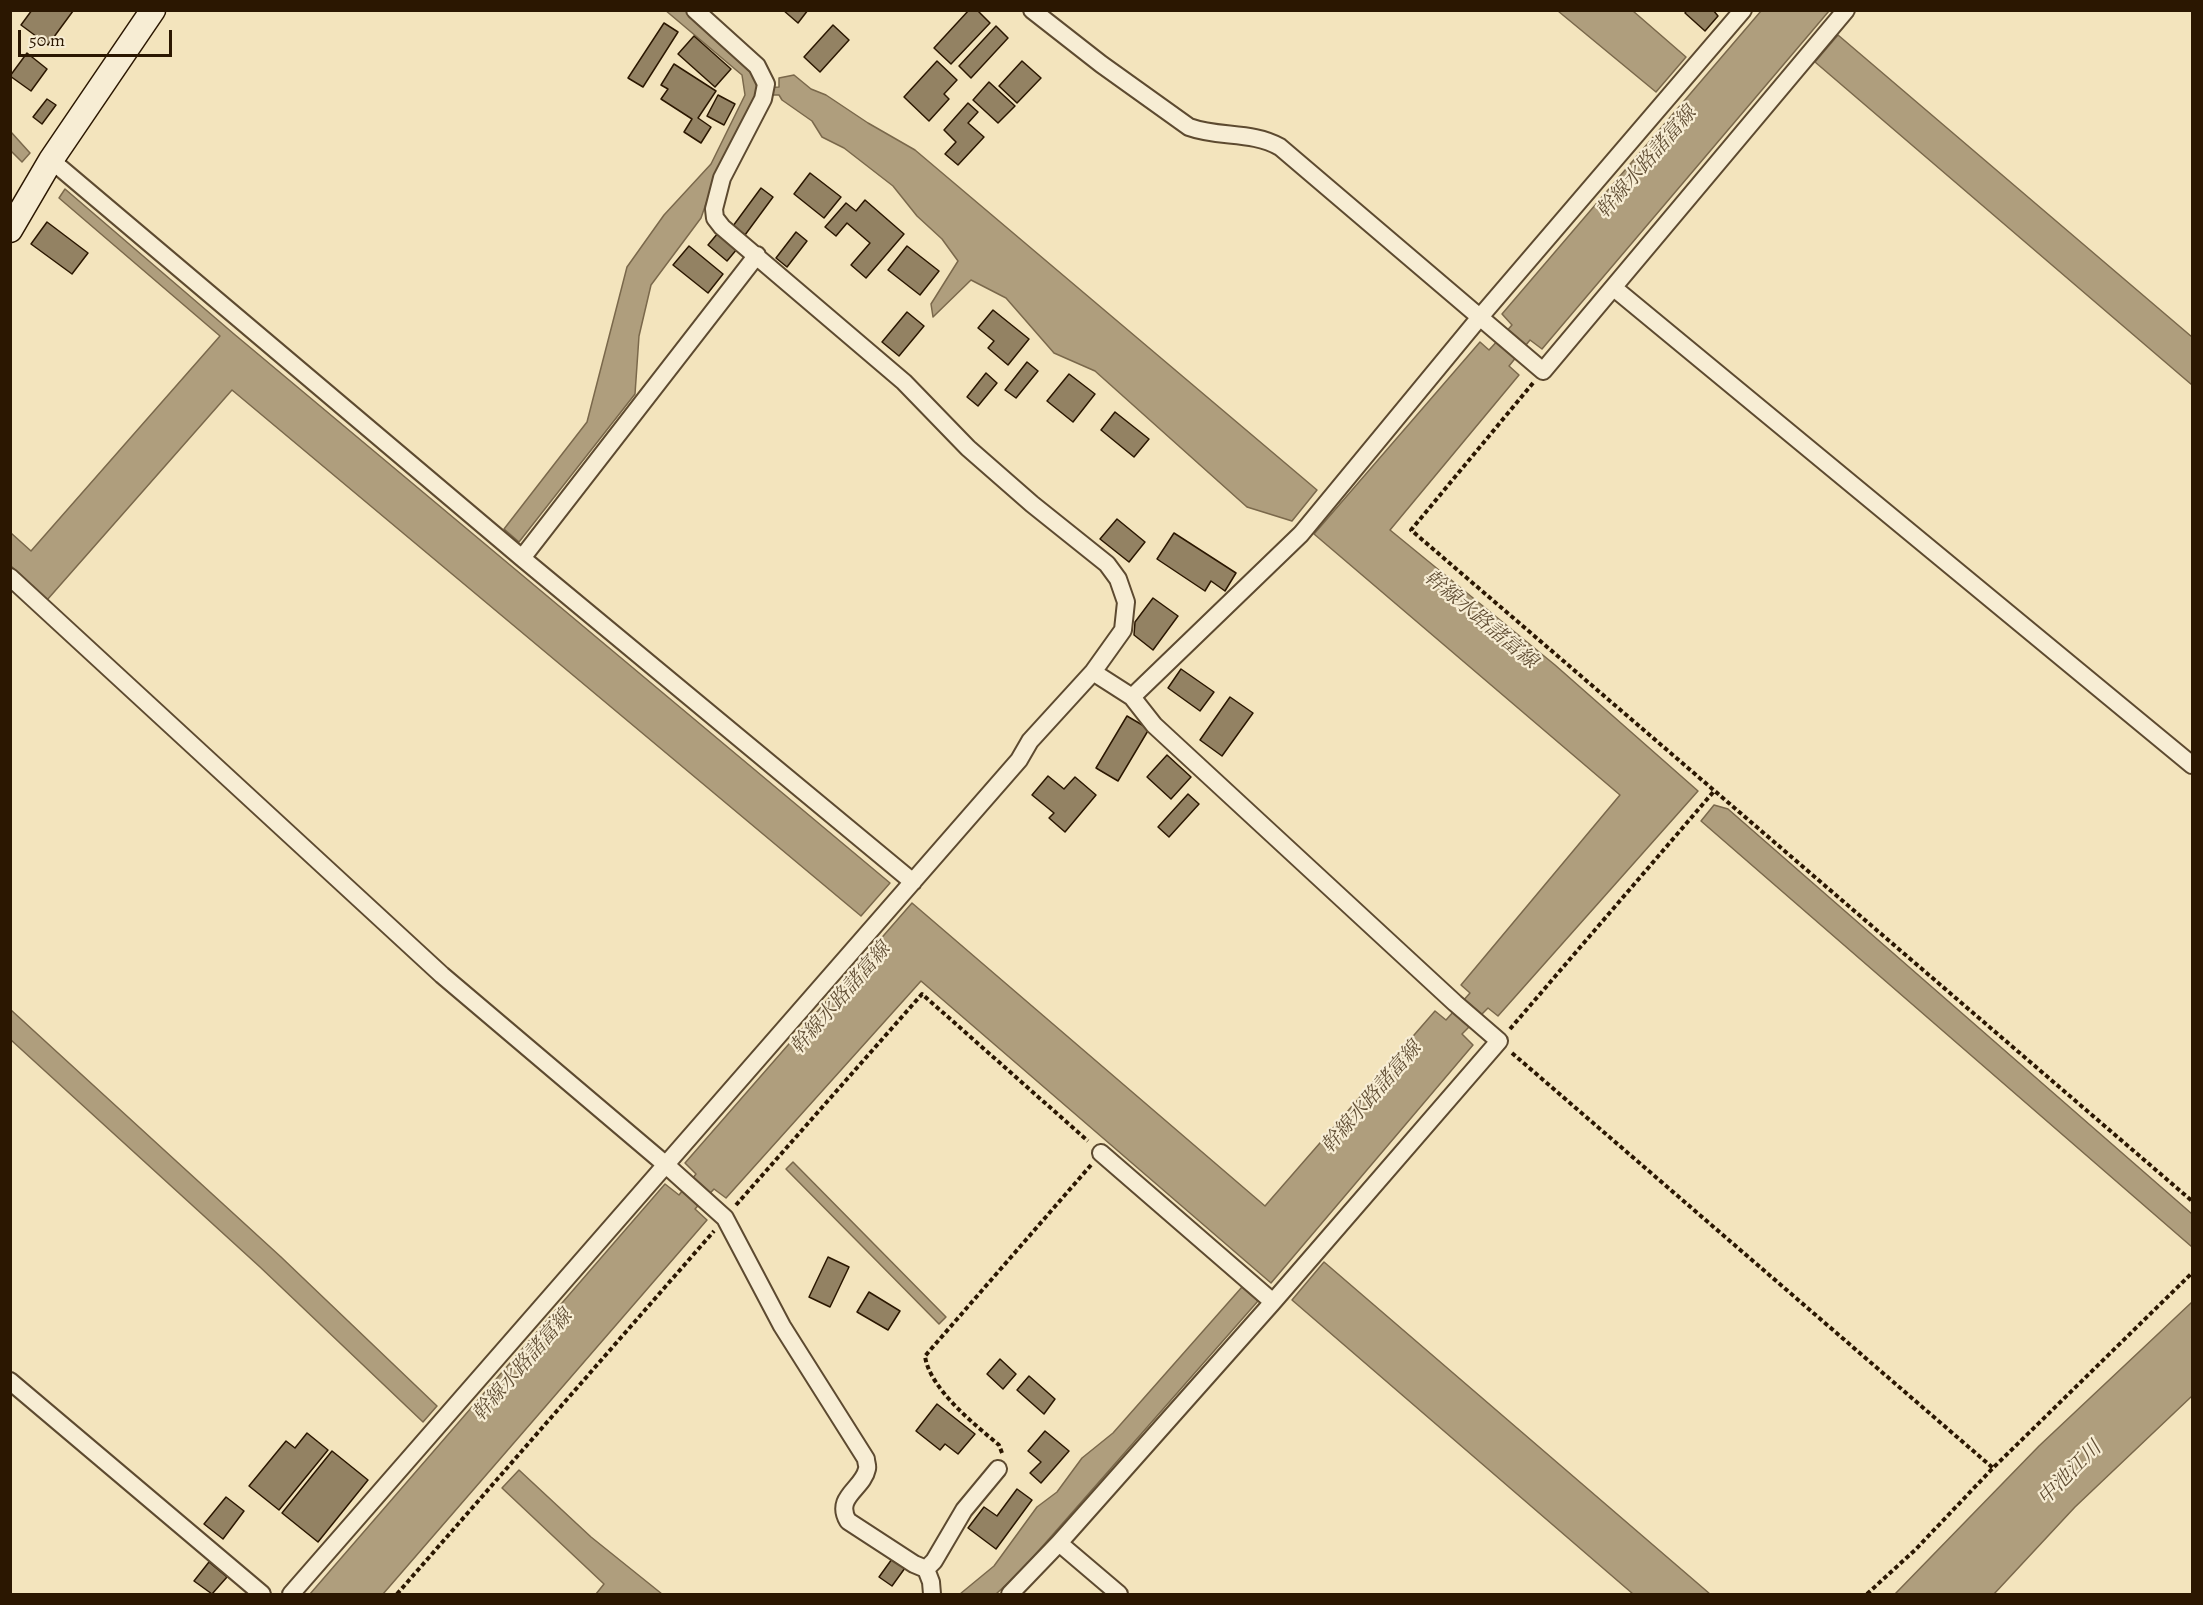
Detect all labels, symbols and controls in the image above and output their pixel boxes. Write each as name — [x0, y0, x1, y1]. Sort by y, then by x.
scale bar — [21, 18, 176, 56]
text: 50 m — [29, 28, 65, 52]
water label: 幹線水路諸富線 — [1592, 102, 1702, 224]
water label: 幹線水路諸富線 — [1419, 566, 1541, 674]
water label: 幹線水路諸富線 — [786, 938, 896, 1060]
water label: 幹線水路諸富線 — [1317, 1037, 1427, 1159]
water label: 幹線水路諸富線 — [468, 1305, 578, 1427]
water label: 中池江川 — [2033, 1437, 2107, 1511]

